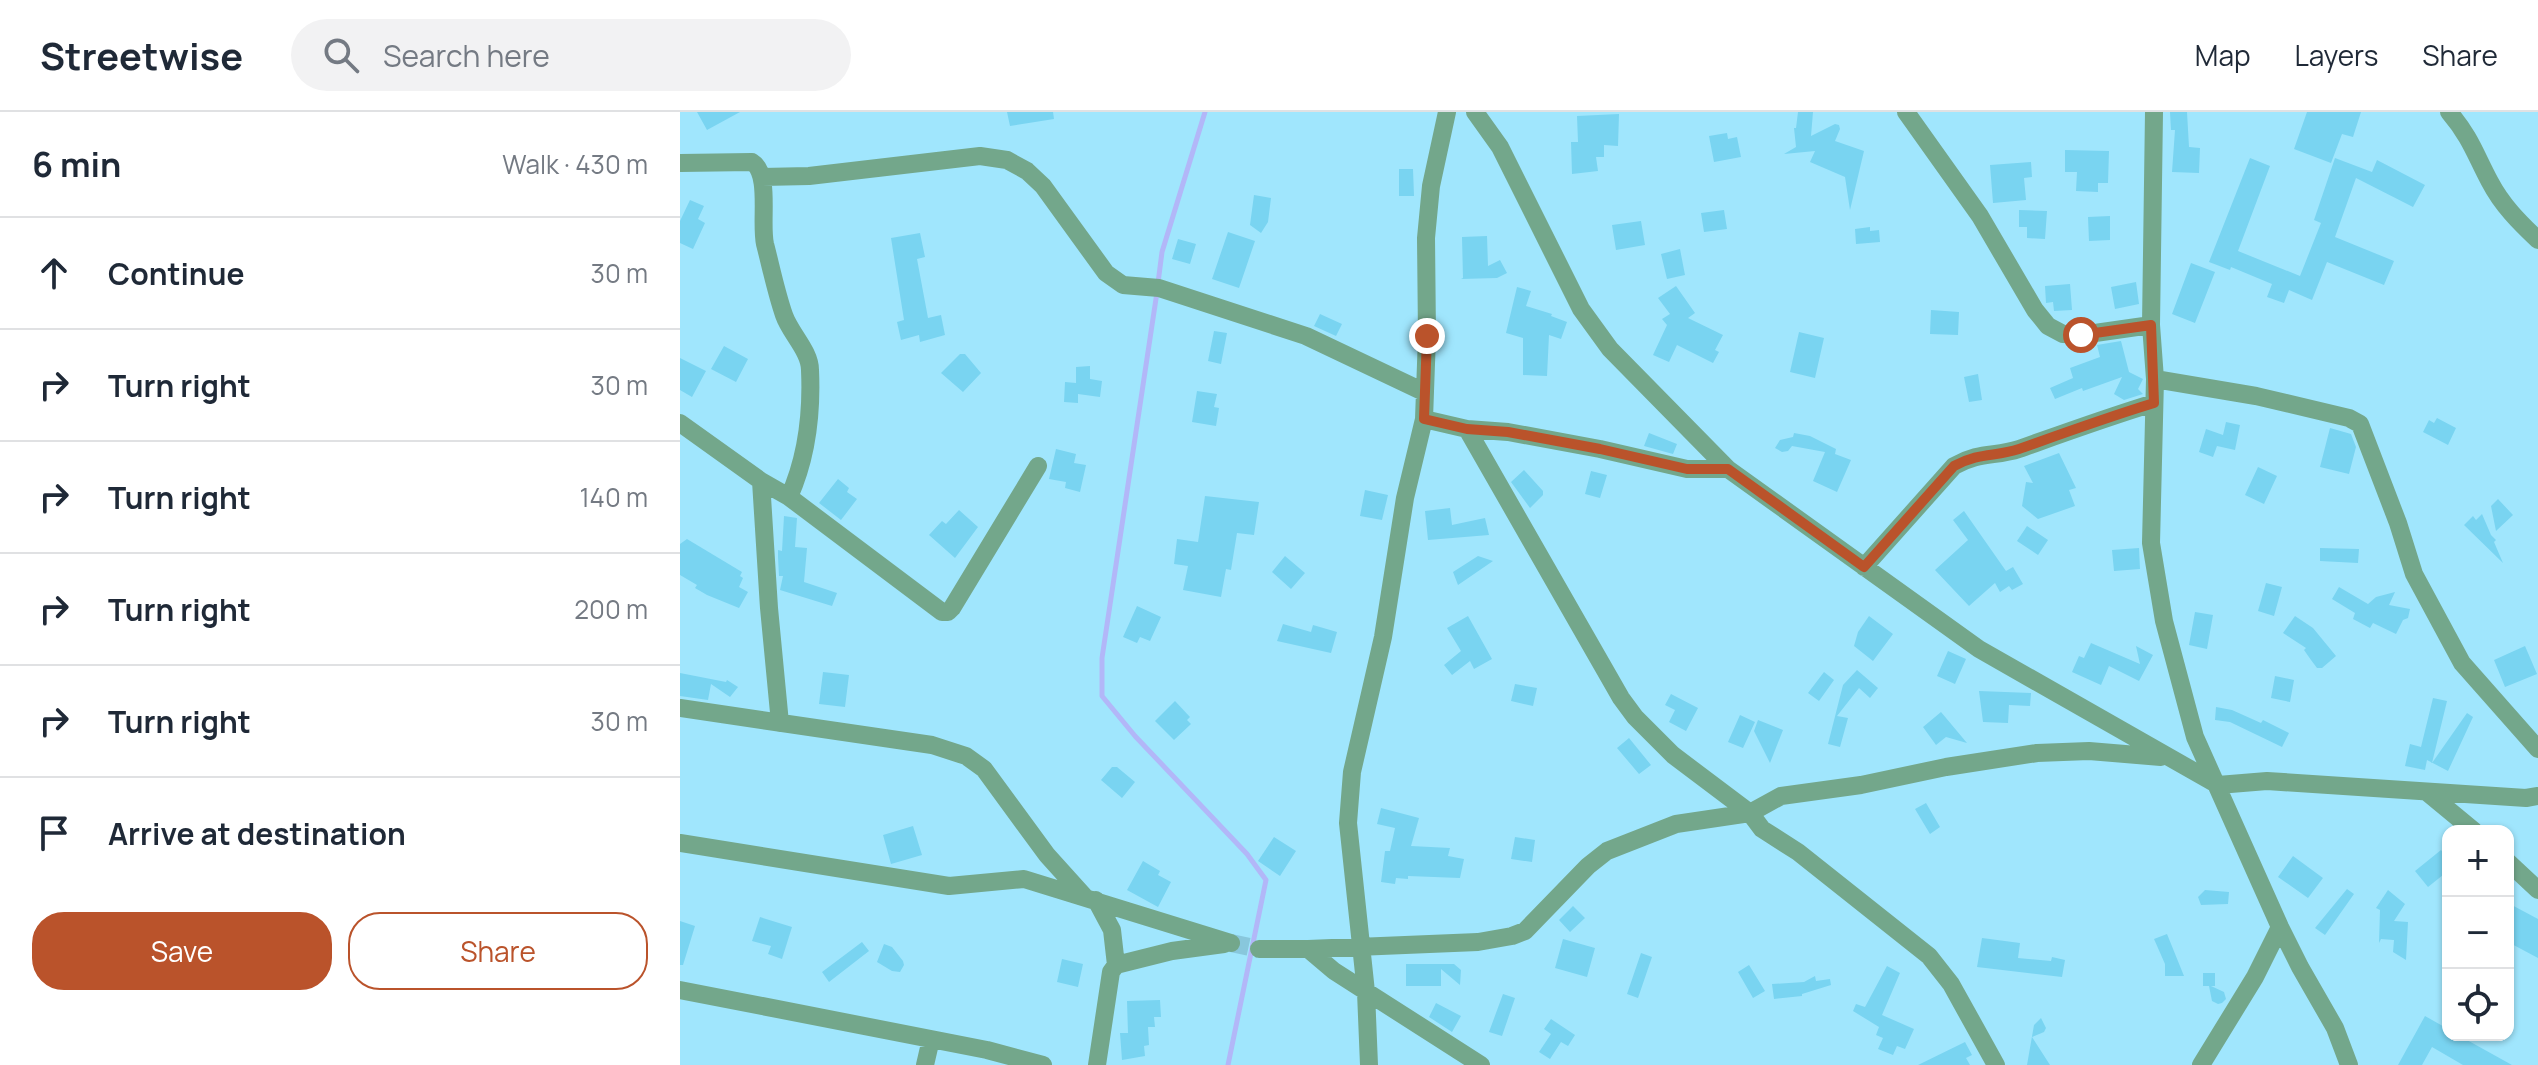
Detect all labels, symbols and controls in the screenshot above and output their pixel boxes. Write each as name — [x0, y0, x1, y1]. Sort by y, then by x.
search box — [291, 19, 851, 91]
text: Streetwise — [40, 29, 243, 81]
icon: search — [319, 33, 363, 77]
text: Search here — [383, 35, 550, 76]
text: Map — [2195, 36, 2251, 74]
text: Layers — [2295, 36, 2378, 74]
text: Share — [2422, 36, 2498, 74]
text: 6 min — [32, 141, 121, 187]
text: Walk · 430 m — [502, 146, 648, 182]
icon: ahead — [32, 251, 76, 295]
text: Continue — [108, 253, 244, 294]
text: 30 m — [591, 255, 648, 291]
route start — [2063, 317, 2099, 353]
route end — [1409, 318, 1445, 354]
icon: right — [32, 363, 76, 407]
text: Turn right — [108, 365, 251, 406]
text: 30 m — [591, 367, 648, 403]
icon: right — [32, 475, 76, 519]
text: Turn right — [108, 477, 251, 518]
text: 140 m — [579, 479, 648, 515]
icon: right — [32, 587, 76, 631]
text: Turn right — [108, 589, 251, 630]
text: 200 m — [574, 591, 648, 627]
icon: right — [32, 699, 76, 743]
text: Turn right — [108, 701, 251, 742]
text: 30 m — [591, 703, 648, 739]
icon: arrive — [32, 811, 76, 855]
text: Arrive at destination — [108, 813, 406, 854]
map controls — [2442, 825, 2514, 1041]
button: + — [2442, 825, 2514, 897]
button: − — [2442, 897, 2514, 969]
button: Save — [32, 912, 332, 990]
button: Share — [348, 912, 648, 990]
button: locate — [2442, 969, 2514, 1041]

